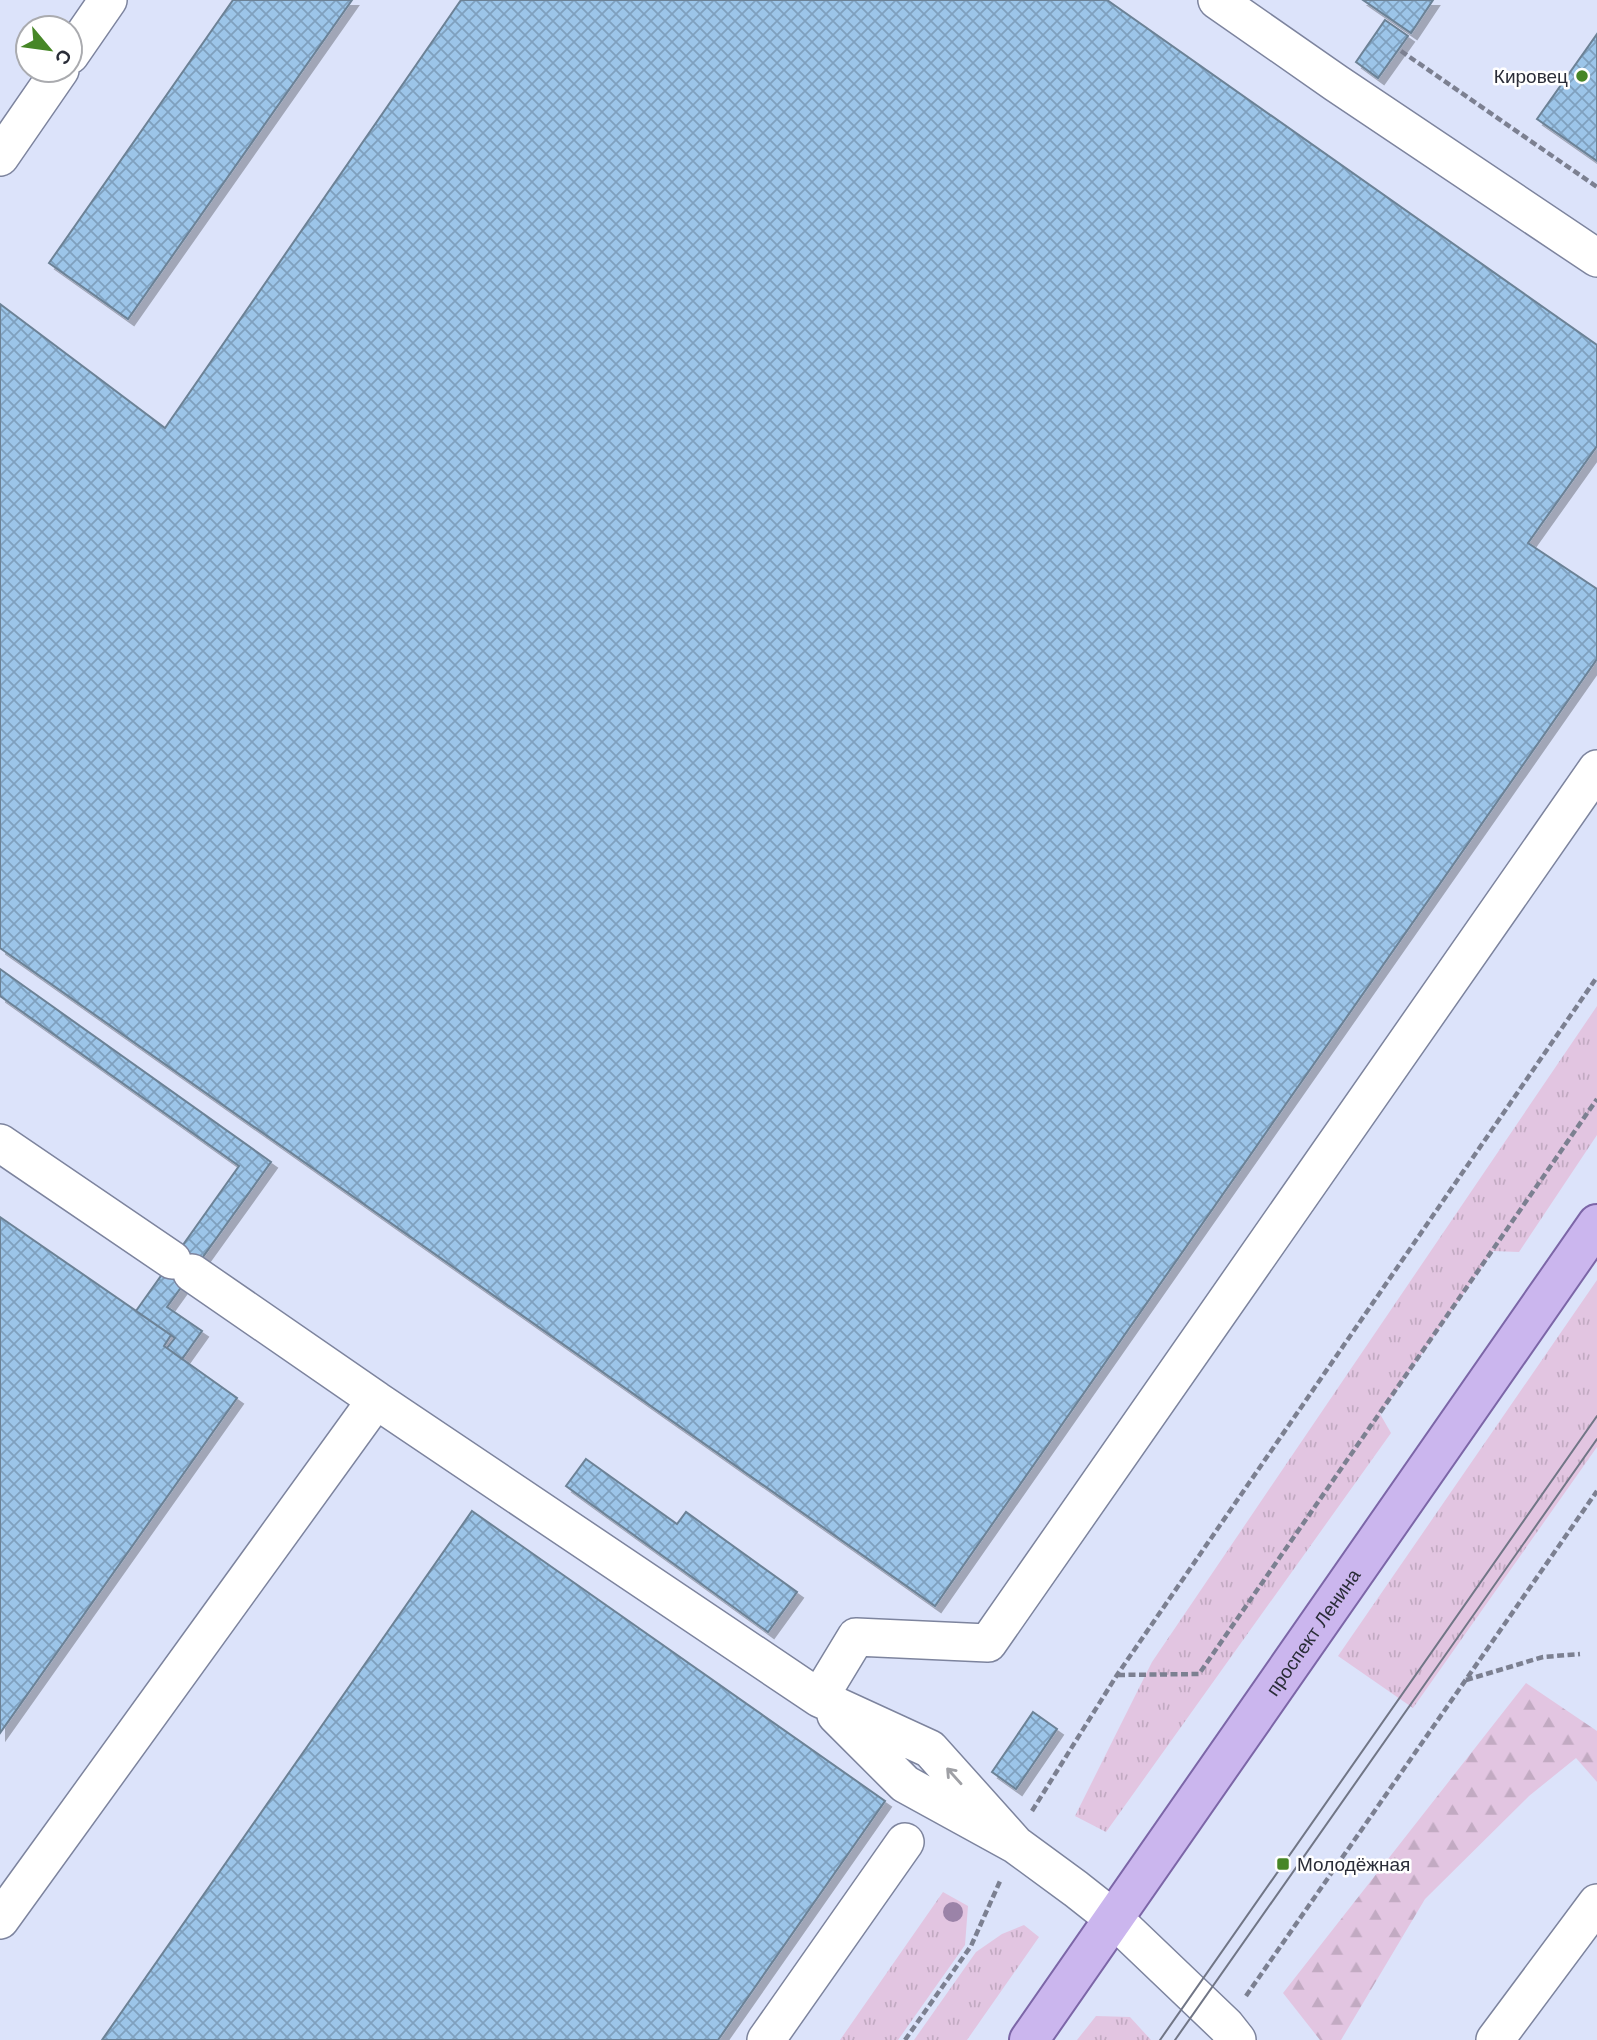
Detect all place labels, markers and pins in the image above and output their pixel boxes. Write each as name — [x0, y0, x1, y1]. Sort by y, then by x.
place label: Кировец — [1494, 66, 1568, 87]
marker: Кировец — [1574, 68, 1590, 84]
place label: Молодёжная — [1297, 1854, 1410, 1875]
marker: Молодёжная — [1275, 1856, 1291, 1872]

